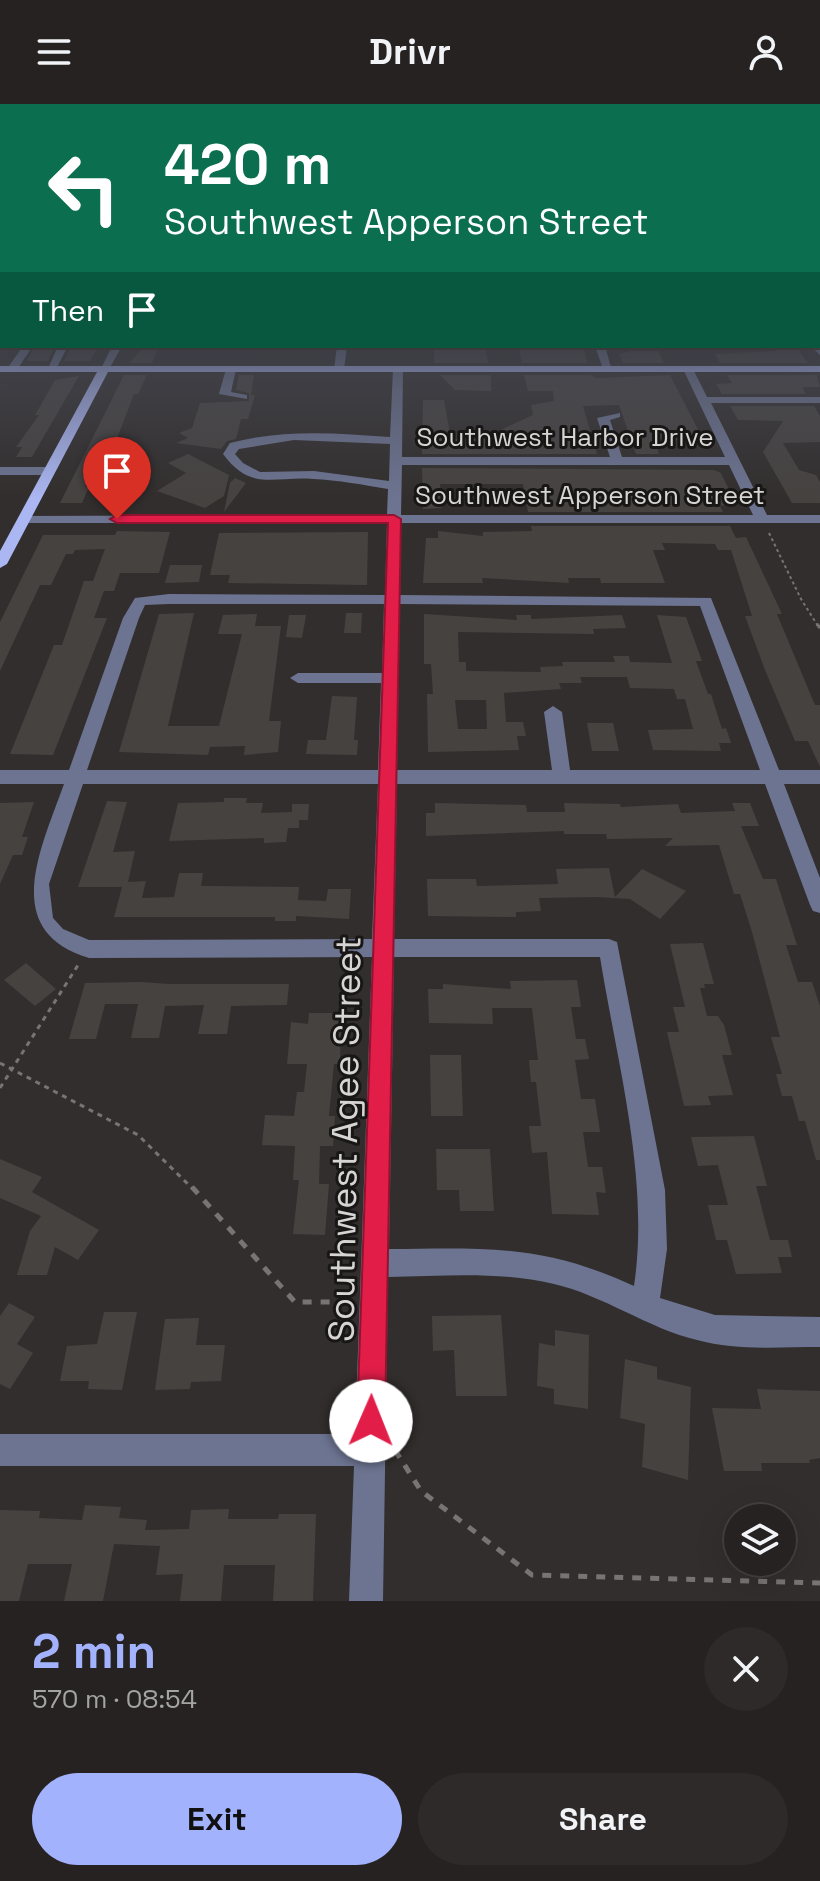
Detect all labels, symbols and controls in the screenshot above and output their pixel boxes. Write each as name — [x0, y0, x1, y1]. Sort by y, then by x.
text: Drivr — [369, 29, 451, 75]
icon: menu — [32, 30, 76, 74]
icon: person — [744, 30, 788, 74]
text: 420 m — [164, 129, 331, 200]
icon: left — [32, 136, 136, 240]
text: Southwest Apperson Street — [164, 199, 649, 245]
icon: arrive — [120, 288, 164, 332]
text: Then — [32, 291, 104, 330]
street label: Southwest Harbor Drive — [416, 420, 714, 454]
pin — [83, 437, 151, 519]
icon: arrive — [95, 449, 139, 493]
street label: Southwest Apperson Street — [415, 478, 765, 512]
street label: Southwest Agee Street — [318, 936, 372, 1342]
position arrow — [329, 1379, 413, 1463]
map controls — [724, 1504, 796, 1576]
button: layers — [724, 1504, 796, 1576]
text: 2 min — [32, 1621, 156, 1682]
button: close — [704, 1627, 788, 1711]
text: 570 m · 08:54 — [32, 1682, 197, 1716]
button: Exit — [32, 1773, 402, 1865]
button: Share — [418, 1773, 788, 1865]

